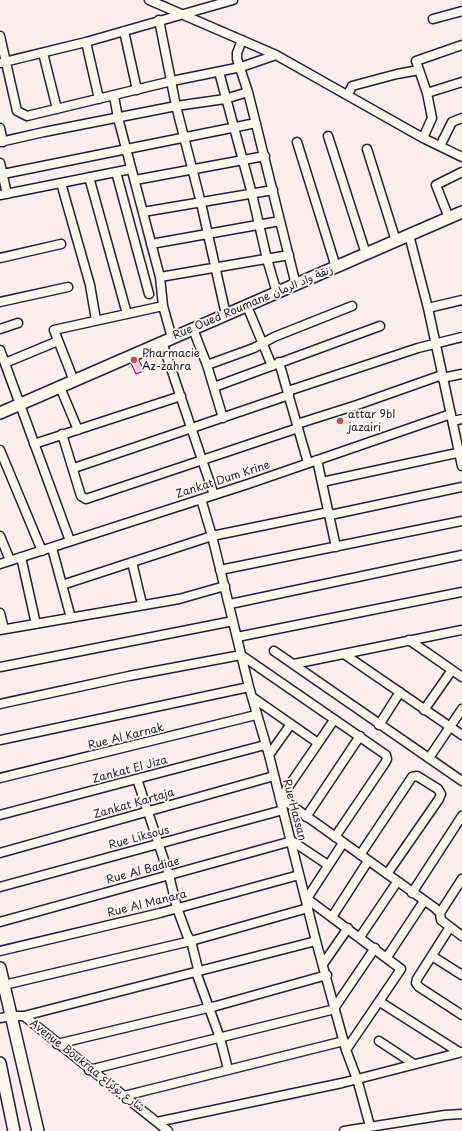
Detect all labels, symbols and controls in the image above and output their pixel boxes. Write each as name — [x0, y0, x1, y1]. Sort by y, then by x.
street label: Rue Oued Roumane زنقة واد الرمان — [171, 263, 335, 343]
place label: Pharmacie Az-zahra — [142, 347, 200, 373]
marker: Pharmacie Az-zahra — [129, 355, 139, 365]
place label: attar 9bl jazairi — [348, 408, 395, 434]
marker: attar 9bl jazairi — [335, 416, 345, 426]
street label: Zankat Dum Krine — [174, 459, 272, 501]
street label: Rue Al Karnak — [87, 721, 165, 753]
street label: Zankat El Jiza — [91, 754, 169, 786]
street label: Rue Hassan — [279, 778, 309, 842]
street label: Zankat Kartaja — [92, 786, 176, 822]
street label: Rue Liksous — [107, 824, 171, 852]
street label: Rue Al Badiae — [105, 855, 181, 887]
street label: Rue Al Manara — [106, 888, 188, 920]
street label: Avenue Boukraa شارع بوكراع — [27, 1017, 147, 1115]

